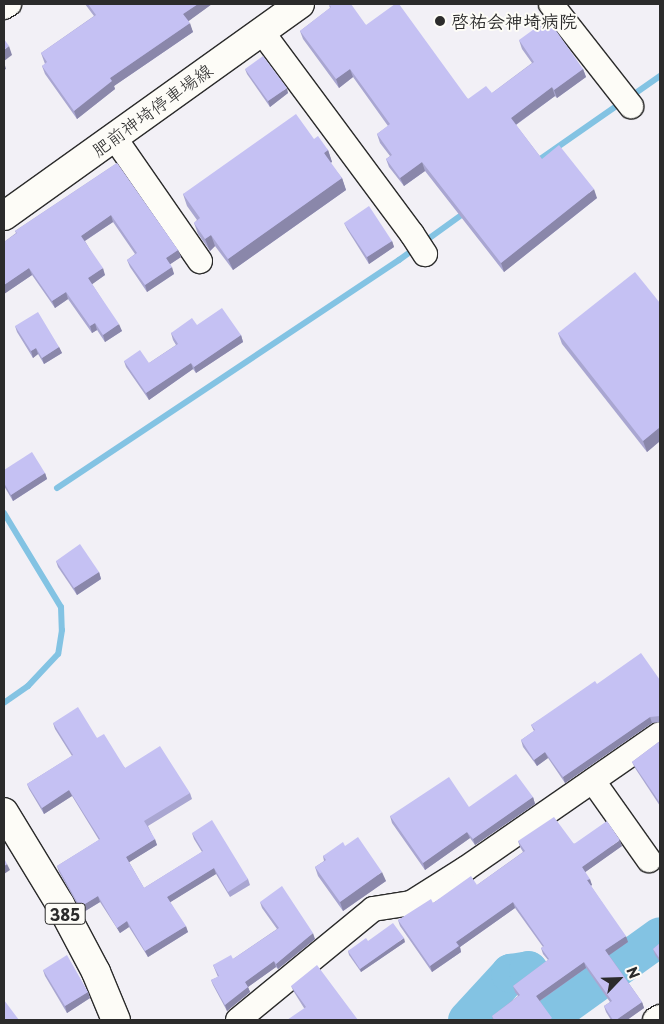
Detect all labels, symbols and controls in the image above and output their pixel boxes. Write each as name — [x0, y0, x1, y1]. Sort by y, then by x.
place label: 啓祐会神埼病院 — [451, 10, 577, 32]
marker: 啓祐会神埼病院 — [433, 14, 447, 28]
street label: 肥前神埼停車場線 — [87, 59, 217, 161]
road number: 385 — [44, 901, 86, 928]
north arrow — [594, 954, 644, 1004]
text: N — [621, 963, 645, 982]

